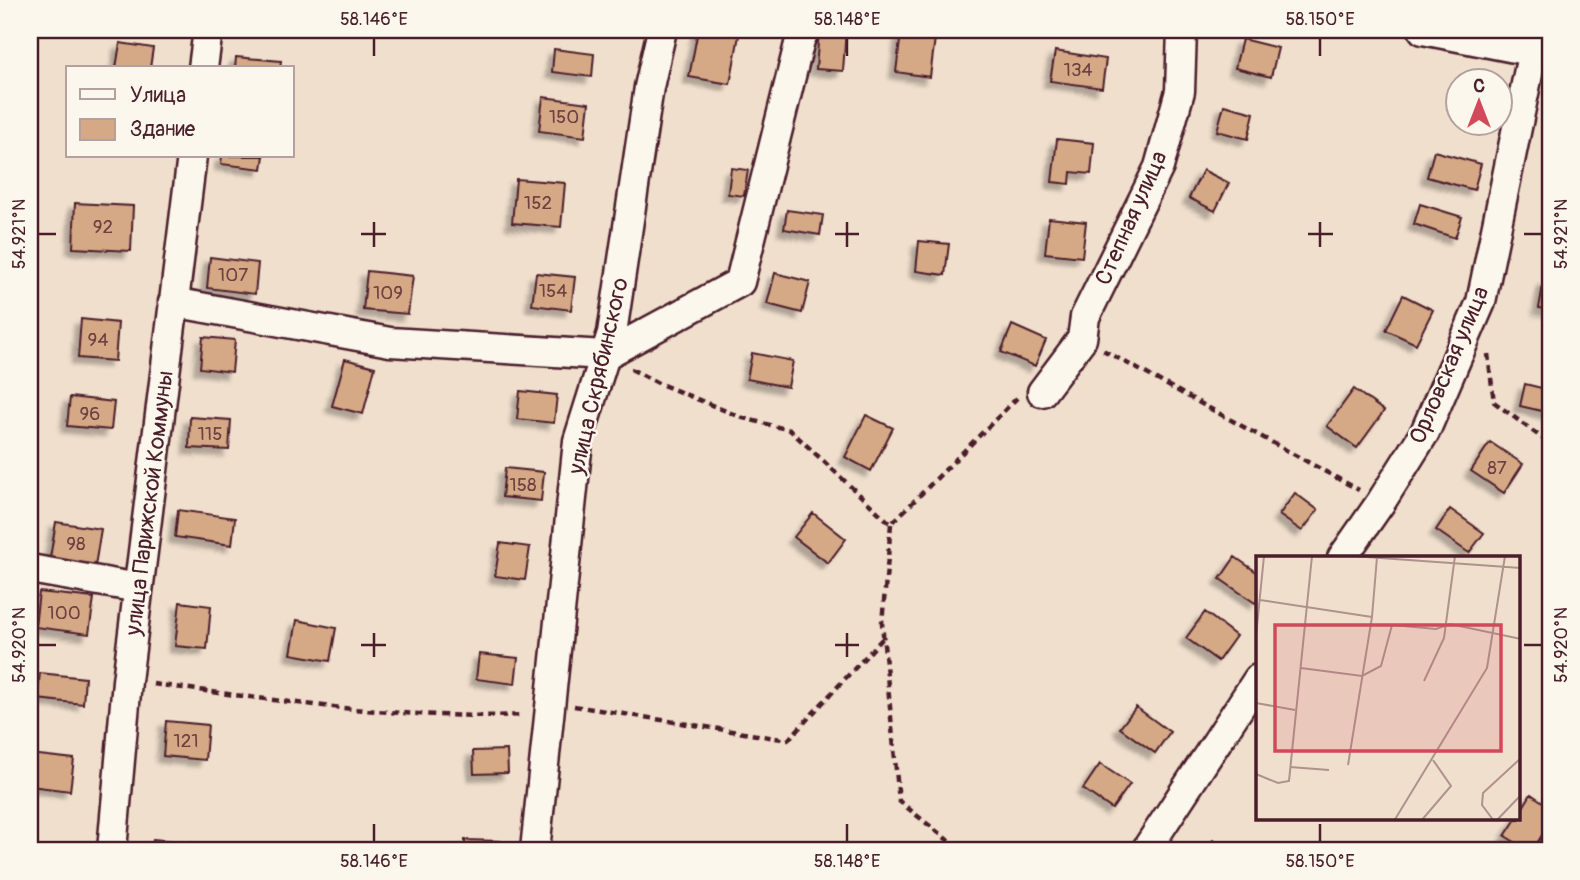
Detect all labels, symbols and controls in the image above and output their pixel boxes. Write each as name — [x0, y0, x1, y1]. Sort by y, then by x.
text: 58.146°E — [340, 8, 408, 31]
text: 58.148°E — [814, 8, 880, 31]
text: 58.150°E — [1285, 8, 1355, 31]
house number: 134 — [1063, 58, 1093, 82]
legend — [66, 66, 294, 158]
north arrow — [1444, 66, 1514, 136]
text: С — [1473, 74, 1485, 98]
text: Улица — [130, 82, 186, 109]
house number: 150 — [549, 105, 579, 129]
text: Здание — [130, 116, 196, 143]
street label: Степная улица — [1088, 146, 1174, 290]
house number: 152 — [524, 191, 552, 215]
text: 54.921°N — [8, 199, 31, 269]
text: 54.921°N — [1550, 199, 1573, 269]
house number: 92 — [93, 215, 113, 239]
house number: 107 — [218, 263, 248, 287]
street label: улица Скрябинского — [561, 275, 635, 478]
house number: 154 — [539, 279, 567, 303]
house number: 109 — [373, 281, 403, 305]
street label: Орловская улица — [1403, 282, 1495, 448]
house number: 94 — [88, 328, 108, 352]
street label: улица Парижской Коммуны — [118, 369, 180, 638]
house number: 96 — [80, 402, 100, 426]
house number: 115 — [197, 422, 223, 446]
house number: 87 — [1487, 456, 1507, 480]
house number: 158 — [509, 473, 537, 497]
house number: 98 — [66, 532, 86, 556]
inset map — [1256, 556, 1520, 820]
house number: 100 — [47, 601, 81, 625]
text: 54.920°N — [8, 607, 31, 683]
text: 54.920°N — [1550, 607, 1573, 683]
house number: 121 — [173, 729, 199, 753]
text: 58.146°E — [340, 850, 408, 873]
text: 58.148°E — [814, 850, 880, 873]
text: 58.150°E — [1285, 850, 1355, 873]

